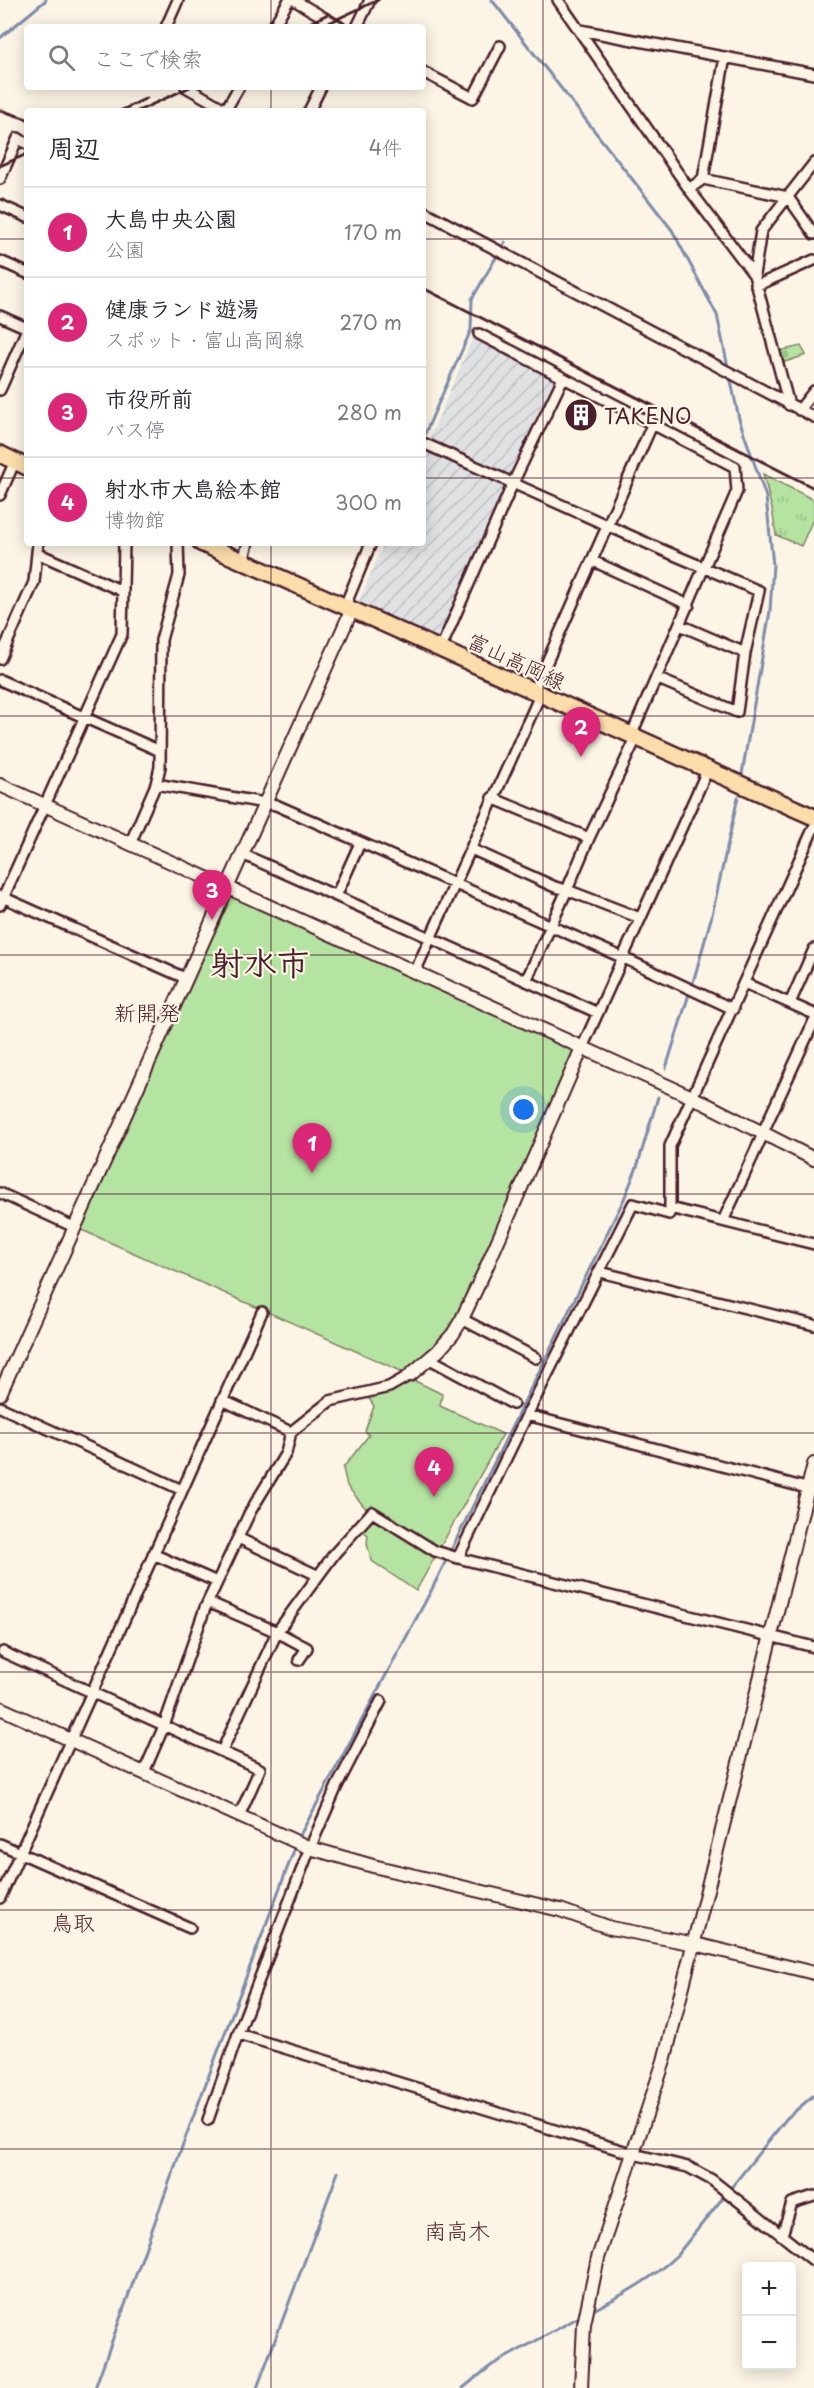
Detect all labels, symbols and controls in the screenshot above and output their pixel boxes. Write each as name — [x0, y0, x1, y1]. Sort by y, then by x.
search box — [24, 24, 426, 90]
icon: search — [45, 41, 78, 74]
text: ここで検索 — [93, 41, 203, 74]
text: 周辺 — [48, 128, 100, 167]
text: 4件 — [369, 132, 402, 162]
text: 大島中央公園 — [105, 201, 237, 234]
text: 1 — [63, 217, 72, 247]
text: 170 m — [344, 217, 402, 247]
text: 公園 — [105, 234, 145, 264]
text: 健康ランド遊湯 — [105, 291, 259, 324]
text: 2 — [60, 307, 75, 337]
text: 270 m — [339, 307, 402, 337]
text: スポット · 富山高岡線 — [105, 324, 304, 354]
text: 市役所前 — [105, 381, 193, 414]
text: 3 — [61, 397, 74, 427]
text: 280 m — [337, 397, 402, 427]
building icon: TAKENO — [563, 397, 599, 433]
place label: TAKENO — [604, 399, 692, 431]
text: バス停 — [105, 414, 165, 444]
text: 射水市大島絵本館 — [105, 471, 281, 504]
text: 4 — [61, 487, 74, 517]
text: 300 m — [335, 487, 402, 517]
text: 博物館 — [105, 504, 165, 534]
street label: 富山高岡線 — [463, 623, 571, 697]
pin: 2 — [562, 708, 600, 757]
pin: 3 — [192, 870, 232, 920]
district label: 射水市 — [211, 936, 310, 986]
district label: 新開発 — [114, 995, 180, 1028]
your location — [509, 1095, 538, 1124]
pin: 1 — [292, 1124, 332, 1173]
pin: 4 — [414, 1448, 454, 1497]
district label: 鳥取 — [51, 1905, 95, 1938]
district label: 南高木 — [424, 2213, 490, 2246]
map controls — [742, 2262, 796, 2370]
button: + — [742, 2262, 796, 2316]
button: − — [742, 2316, 796, 2370]

